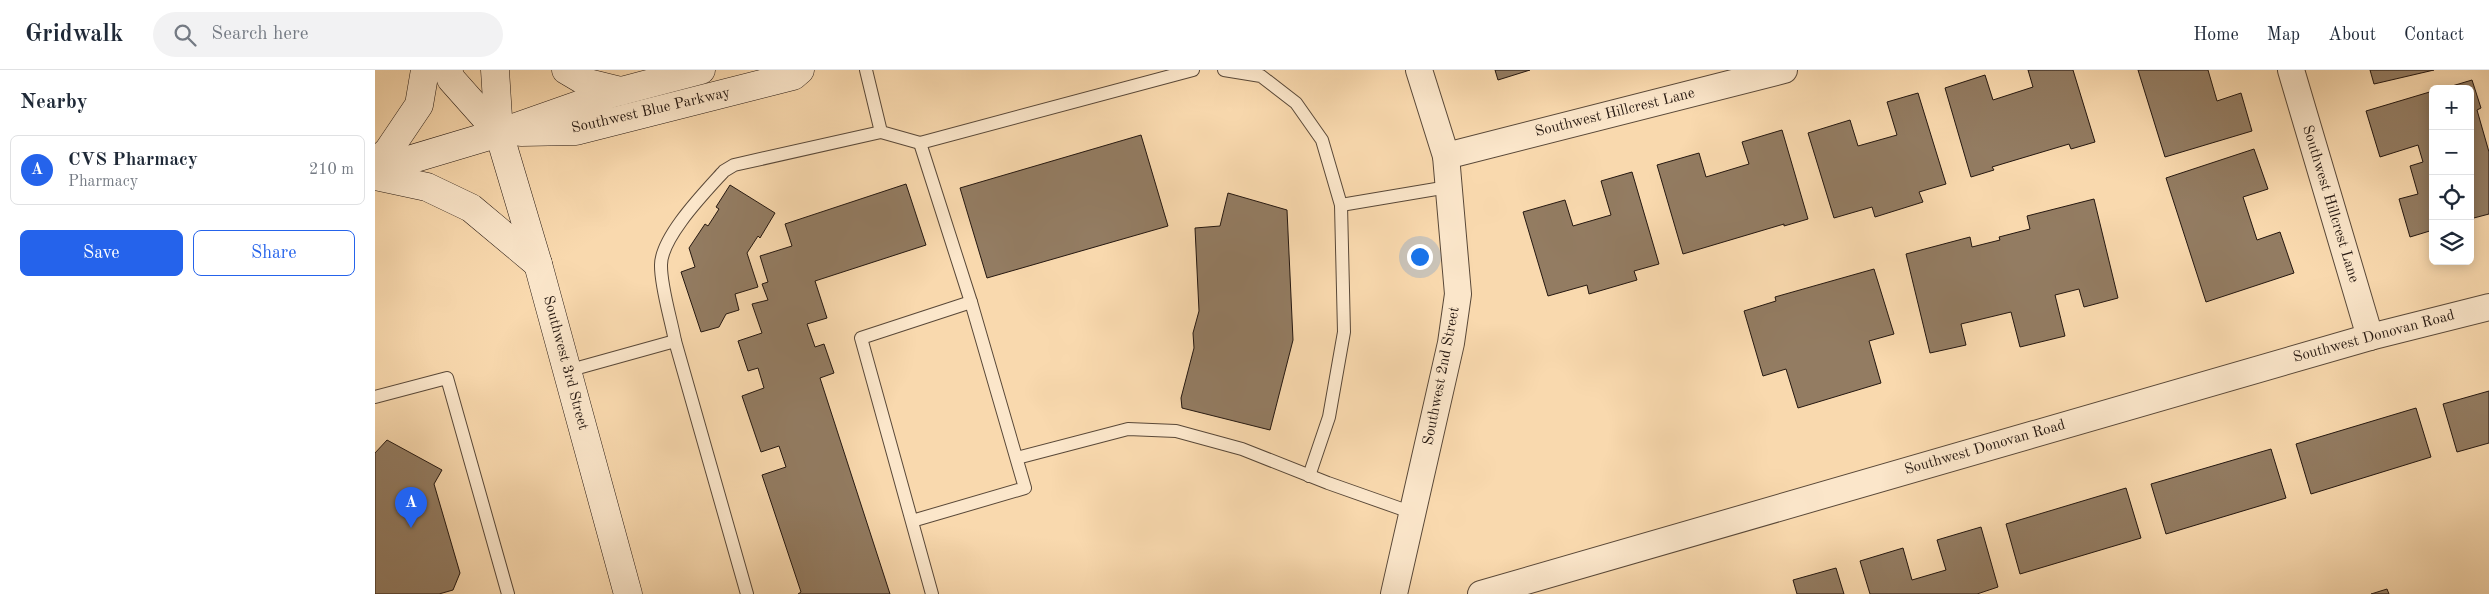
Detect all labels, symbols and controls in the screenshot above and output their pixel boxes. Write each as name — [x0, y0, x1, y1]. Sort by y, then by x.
search box — [153, 12, 503, 57]
icon: search — [171, 21, 199, 49]
text: Gridwalk — [25, 23, 123, 47]
text: Search here — [211, 25, 309, 44]
text: Home — [2193, 26, 2239, 44]
text: Map — [2267, 26, 2300, 44]
text: About — [2328, 26, 2376, 44]
text: Contact — [2404, 26, 2464, 44]
street label: Southwest Blue Parkway — [570, 85, 732, 137]
map controls — [2429, 85, 2474, 265]
button: + — [2429, 85, 2474, 130]
street label: Southwest Hillcrest Lane — [1534, 86, 1696, 140]
text: Nearby — [20, 92, 88, 113]
street label: Southwest Hillcrest Lane — [2299, 123, 2361, 285]
button: − — [2429, 130, 2474, 175]
text: CVS Pharmacy — [68, 151, 198, 170]
text: A — [31, 162, 43, 178]
text: 210 m — [309, 162, 354, 178]
text: Pharmacy — [68, 174, 138, 190]
button: locate — [2429, 175, 2474, 220]
button: layers — [2429, 220, 2474, 265]
button: Save — [20, 230, 183, 276]
button: Share — [193, 230, 355, 276]
your location — [1407, 244, 1433, 270]
street label: Southwest 3rd Street — [540, 294, 590, 432]
street label: Southwest 2nd Street — [1421, 306, 1463, 446]
street label: Southwest Donovan Road — [2292, 308, 2457, 366]
street label: Southwest Donovan Road — [1903, 418, 2067, 478]
pin: A — [395, 487, 427, 528]

